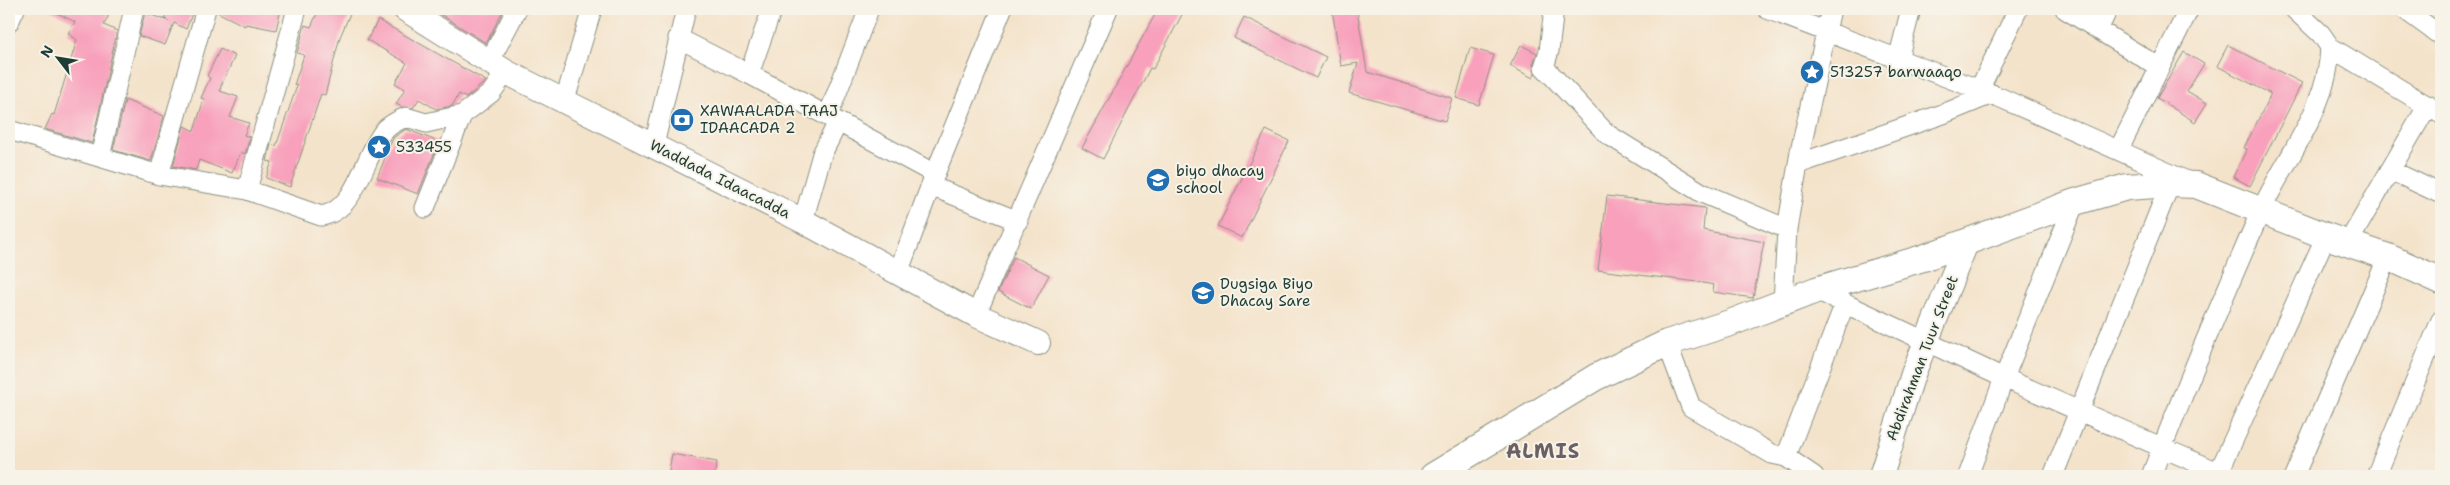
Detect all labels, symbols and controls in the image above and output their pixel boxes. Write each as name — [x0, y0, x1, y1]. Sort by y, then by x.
north arrow — [32, 32, 82, 82]
text: N — [36, 42, 57, 61]
place icon: 513257 barwaaqo — [1799, 59, 1825, 85]
place label: 513257 barwaaqo — [1830, 62, 1962, 82]
place label: XAWAALADA TAAJ IDAACADA 2 — [700, 101, 838, 138]
bank icon: XAWAALADA TAAJ IDAACADA 2 — [669, 107, 695, 133]
place icon: 533455 — [366, 134, 392, 160]
street label: Waddada Idaacadda — [646, 135, 794, 224]
place label: 533455 — [396, 137, 452, 157]
place label: biyo dhacay school — [1176, 161, 1264, 198]
school or university icon: biyo dhacay school — [1145, 167, 1171, 193]
street label: Abdirahman Tuur Street — [1881, 273, 1963, 443]
place label: Dugsiga Biyo Dhacay Sare — [1220, 274, 1313, 311]
school or university icon: Dugsiga Biyo Dhacay Sare — [1190, 280, 1216, 306]
district label: ALMIS — [1506, 438, 1580, 464]

